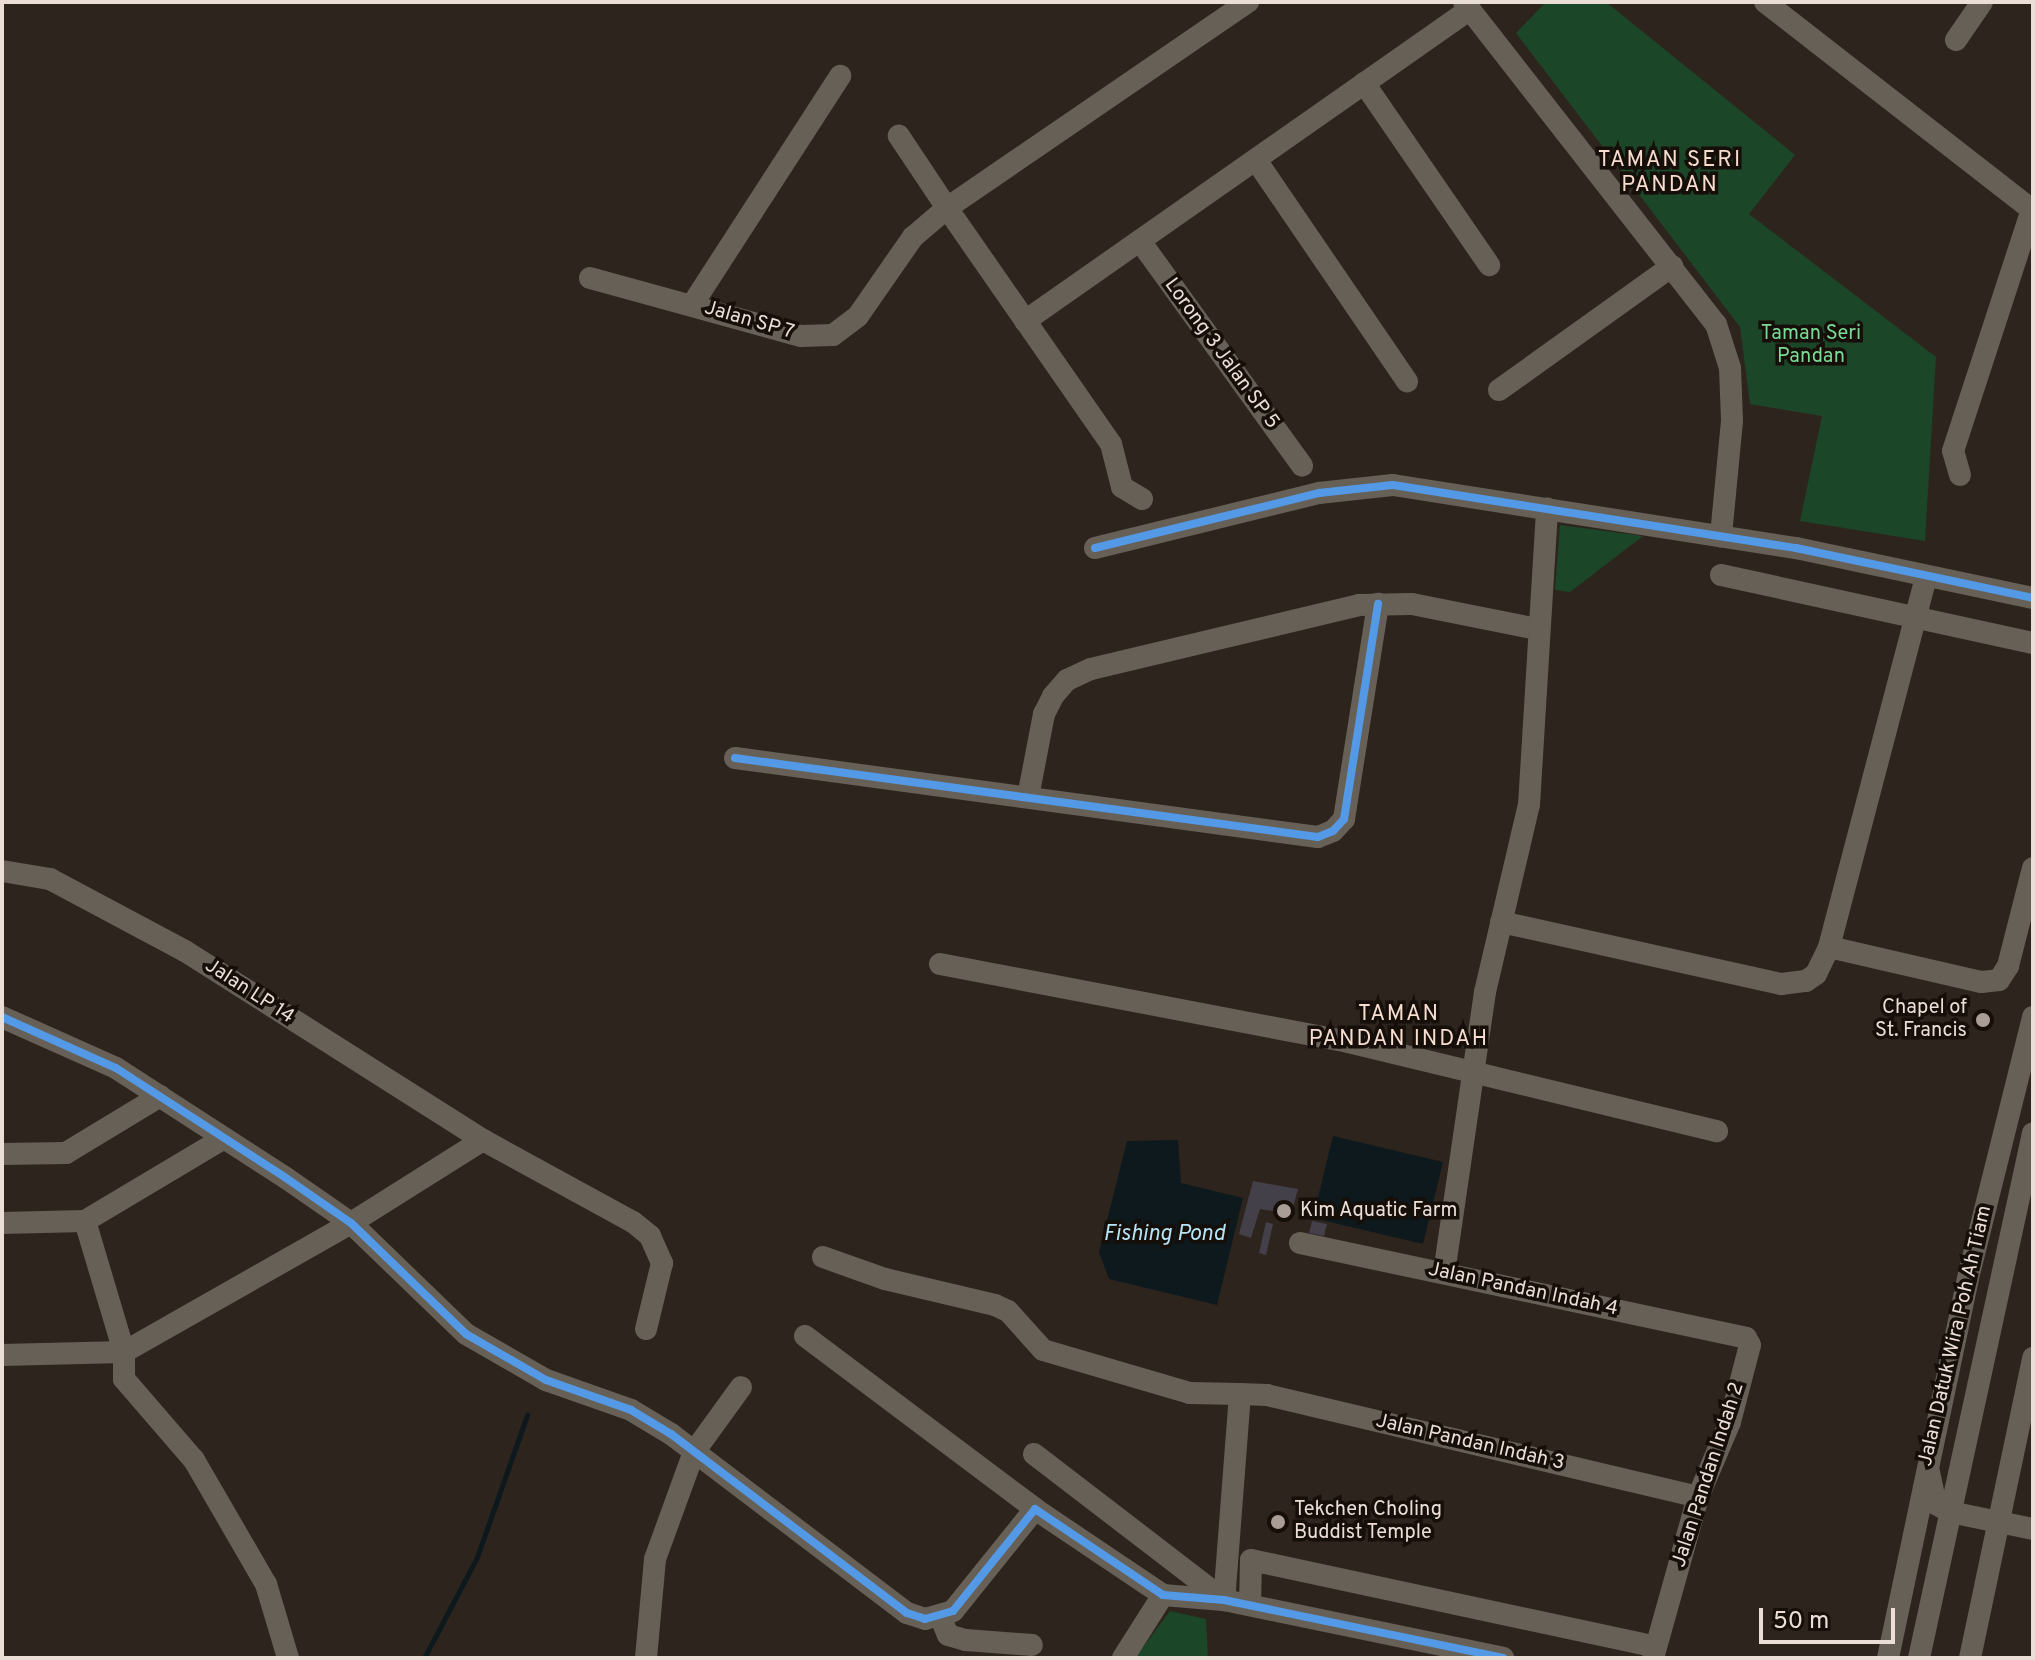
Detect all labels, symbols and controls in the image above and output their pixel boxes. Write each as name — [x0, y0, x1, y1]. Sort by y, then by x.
district label: TAMAN SERI PANDAN — [1598, 147, 1742, 198]
street label: Lorong 3 Jalan SP 5 — [1158, 274, 1284, 434]
street label: Jalan SP 7 — [701, 297, 797, 345]
park label: Taman Seri Pandan — [1761, 323, 1861, 370]
street label: Jalan LP 14 — [200, 954, 298, 1030]
place label: Chapel of St. Francis — [1875, 996, 1967, 1043]
district label: TAMAN PANDAN INDAH — [1309, 1001, 1489, 1052]
marker: Chapel of St. Francis — [1974, 1011, 1992, 1029]
place label: Kim Aquatic Farm — [1300, 1199, 1458, 1223]
marker: Kim Aquatic Farm — [1275, 1202, 1293, 1220]
street label: Jalan Datuk Wira Poh Ah Tiam — [1914, 1202, 1998, 1470]
water label: Fishing Pond — [1103, 1222, 1225, 1248]
street label: Jalan Pandan Indah 4 — [1426, 1258, 1620, 1322]
street label: Jalan Pandan Indah 2 — [1668, 1379, 1750, 1571]
street label: Jalan Pandan Indah 3 — [1373, 1410, 1567, 1476]
place label: Tekchen Choling Buddist Temple — [1294, 1498, 1442, 1545]
marker: Tekchen Choling Buddist Temple — [1269, 1513, 1287, 1531]
scale bar — [1763, 1592, 1899, 1642]
text: 50 m — [1773, 1607, 1829, 1637]

